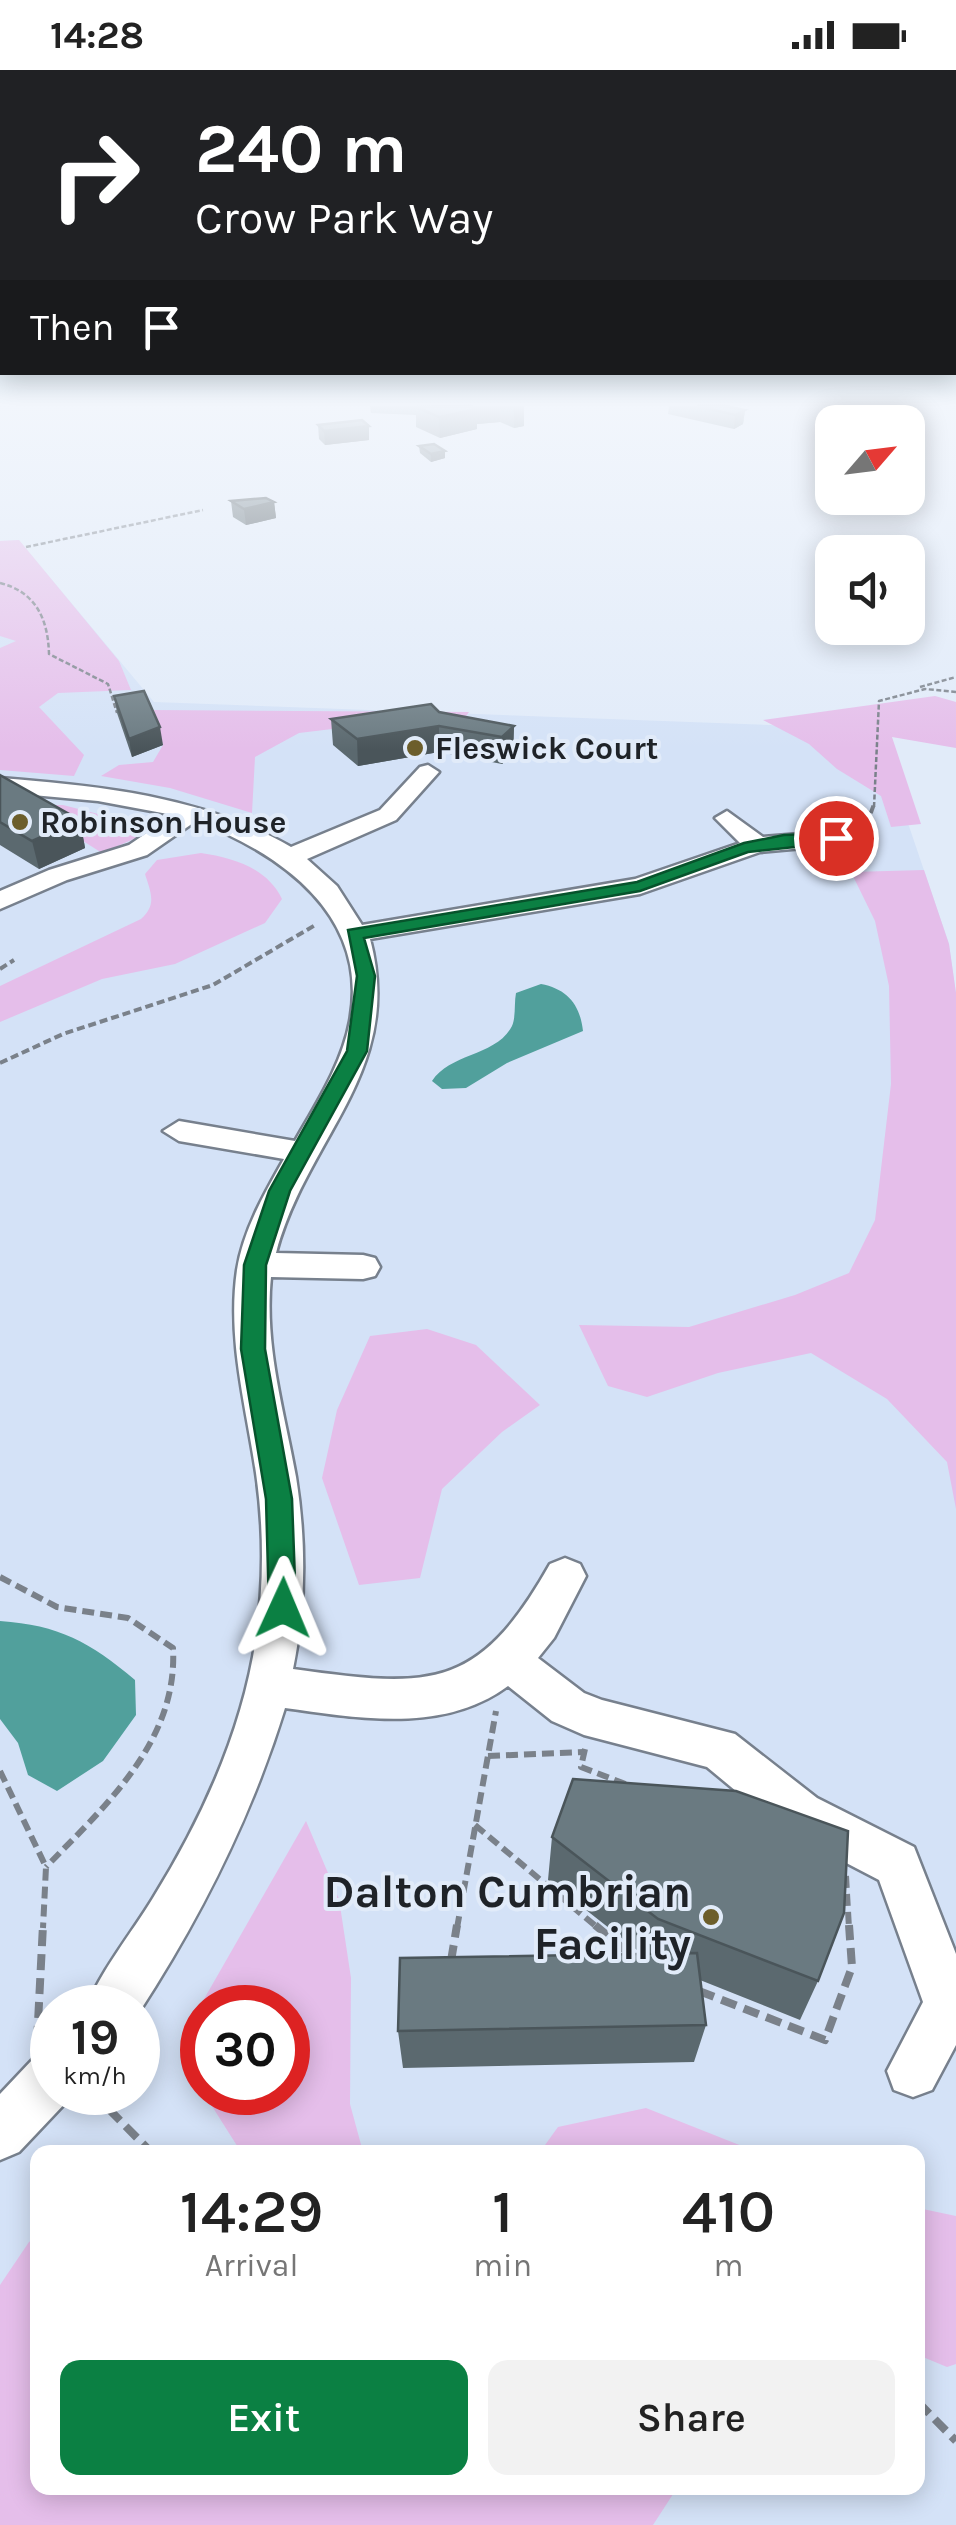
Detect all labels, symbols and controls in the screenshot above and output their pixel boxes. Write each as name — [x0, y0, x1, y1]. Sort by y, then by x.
text: 14:28 — [50, 13, 144, 58]
text: 240 m — [195, 108, 407, 190]
icon: right — [30, 110, 160, 240]
text: Crow Park Way — [195, 192, 493, 244]
icon: arrive — [134, 300, 189, 355]
text: Then — [30, 305, 114, 350]
north arrow — [815, 405, 925, 515]
map controls — [815, 405, 925, 645]
button: sound — [815, 535, 925, 645]
place label: Fleswick Court — [435, 730, 658, 767]
marker: Fleswick Court — [404, 737, 426, 759]
pin — [794, 796, 879, 881]
place label: Robinson House — [40, 804, 286, 841]
marker: Robinson House — [9, 811, 31, 833]
icon: arrive — [809, 811, 864, 866]
position arrow — [231, 1556, 335, 1660]
place label: Dalton Cumbrian Facility — [324, 1866, 691, 1971]
marker: Dalton Cumbrian Facility — [700, 1906, 722, 1928]
speed limit sign: 30 — [180, 1985, 310, 2115]
text: 19 — [71, 2008, 119, 2067]
text: km/h — [63, 2061, 127, 2090]
text: 14:29 — [180, 2177, 323, 2247]
text: 1 — [492, 2177, 513, 2247]
text: 410 — [682, 2177, 775, 2247]
text: Arrival — [205, 2247, 298, 2284]
text: min — [473, 2247, 532, 2284]
text: m — [714, 2247, 743, 2284]
button: Exit — [60, 2360, 468, 2475]
button: Share — [488, 2360, 895, 2475]

